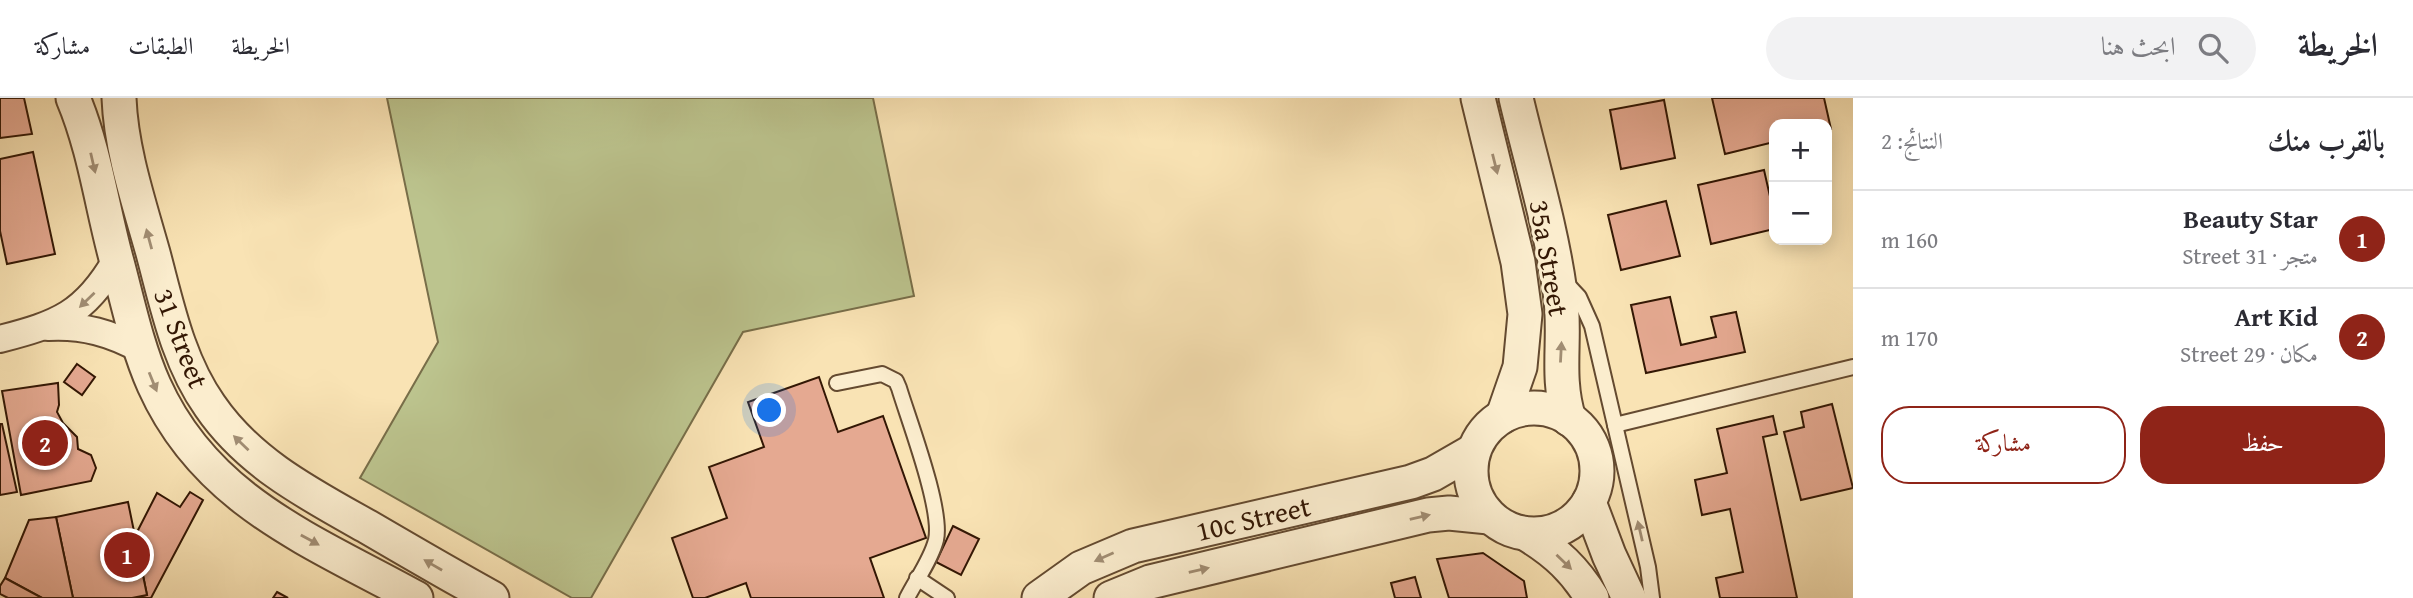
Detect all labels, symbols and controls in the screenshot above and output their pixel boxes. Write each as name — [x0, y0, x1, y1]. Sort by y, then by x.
search box — [1766, 17, 2256, 80]
text: الخريطة — [2298, 20, 2378, 68]
text: ابحث هنا — [2101, 26, 2176, 65]
text: مشاركة — [35, 28, 90, 63]
text: الطبقات — [128, 28, 194, 63]
text: الخريطة — [232, 28, 290, 63]
icon: search — [2194, 29, 2232, 67]
text: بالقرب منك — [2268, 118, 2385, 162]
map controls — [1769, 119, 1832, 245]
button: + — [1769, 119, 1832, 182]
text: النتائج: 2 — [1881, 124, 1943, 157]
one-way arrow — [88, 152, 99, 174]
one-way arrow — [1489, 153, 1500, 175]
button: − — [1769, 182, 1832, 245]
street label: 35a Street — [1520, 197, 1580, 319]
text: Beauty Star — [2183, 199, 2318, 238]
text: 160 m — [1881, 223, 1938, 256]
text: 1 — [2356, 223, 2368, 256]
one-way arrow — [143, 228, 153, 249]
text: متجر · 31 Street — [2182, 239, 2318, 272]
street label: 31 Street — [144, 282, 220, 394]
one-way arrow — [79, 291, 96, 307]
text: Art Kid — [2234, 297, 2318, 336]
text: 170 m — [1881, 321, 1938, 354]
text: 2 — [2356, 321, 2368, 354]
text: مكان · 29 Street — [2180, 337, 2318, 370]
one-way arrow — [1556, 341, 1567, 363]
one-way arrow — [148, 372, 159, 393]
your location — [752, 393, 786, 427]
button: مشاركة — [1881, 406, 2126, 484]
button: حفظ — [2140, 406, 2385, 484]
pin: 2 — [22, 417, 68, 469]
one-way arrow — [233, 436, 250, 452]
street label: 10c Street — [1192, 485, 1314, 551]
one-way arrow — [1409, 512, 1431, 523]
one-way arrow — [1634, 520, 1645, 542]
pin: 1 — [104, 529, 150, 581]
one-way arrow — [300, 534, 320, 545]
one-way arrow — [1094, 551, 1114, 563]
one-way arrow — [1556, 553, 1573, 570]
one-way arrow — [423, 559, 442, 571]
one-way arrow — [1188, 565, 1210, 576]

